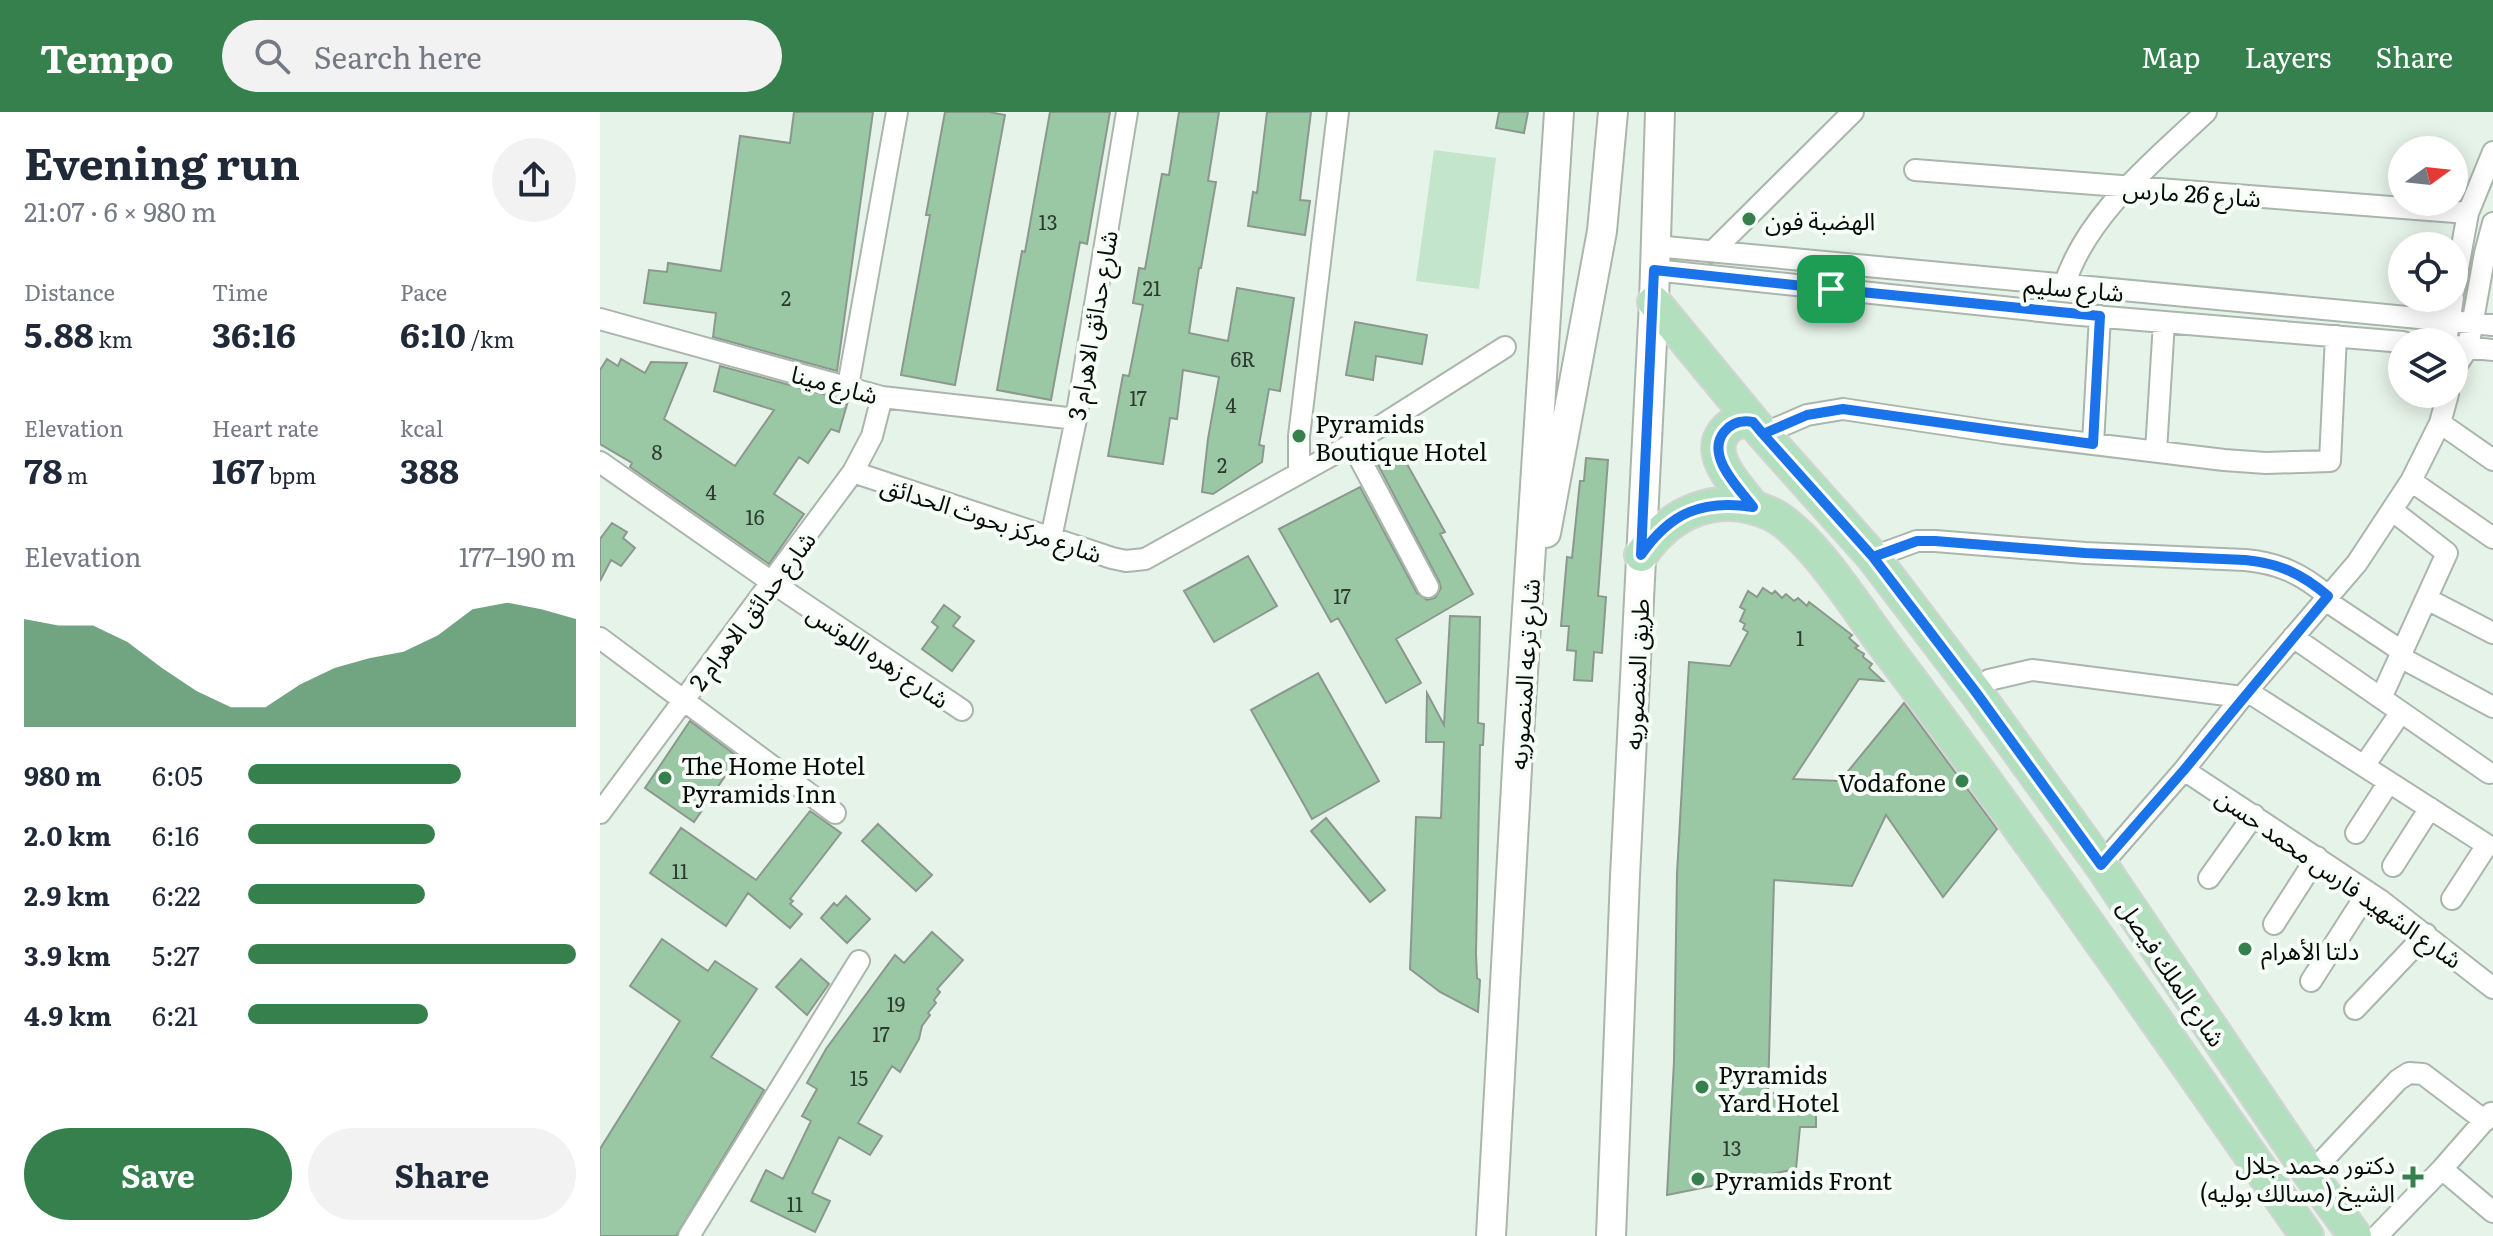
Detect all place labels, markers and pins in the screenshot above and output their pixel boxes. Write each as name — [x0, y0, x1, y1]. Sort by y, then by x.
place label: الهضبة فون — [1765, 202, 1875, 237]
marker: الهضبة فون — [1740, 210, 1758, 228]
pin — [1797, 255, 1865, 323]
place label: Pyramids Boutique Hotel — [1315, 405, 1487, 468]
marker: Pyramids Boutique Hotel — [1290, 427, 1308, 445]
place label: The Home Hotel Pyramids Inn — [681, 747, 865, 810]
place label: Vodafone — [1838, 764, 1946, 799]
marker: The Home Hotel Pyramids Inn — [656, 769, 674, 787]
marker: Vodafone — [1953, 772, 1971, 790]
place label: دلتا الأهرام — [2261, 932, 2359, 970]
marker: دلتا الأهرام — [2236, 940, 2254, 958]
place label: Pyramids Yard Hotel — [1718, 1056, 1839, 1119]
marker: Pyramids Yard Hotel — [1693, 1078, 1711, 1096]
place label: دكتور محمد جلال الشيخ (مسالك بوليه) — [2200, 1146, 2395, 1211]
place label: Pyramids Front — [1714, 1162, 1892, 1197]
marker: دكتور محمد جلال الشيخ (مسالك بوليه) — [2402, 1166, 2424, 1188]
marker: Pyramids Front — [1689, 1170, 1707, 1188]

